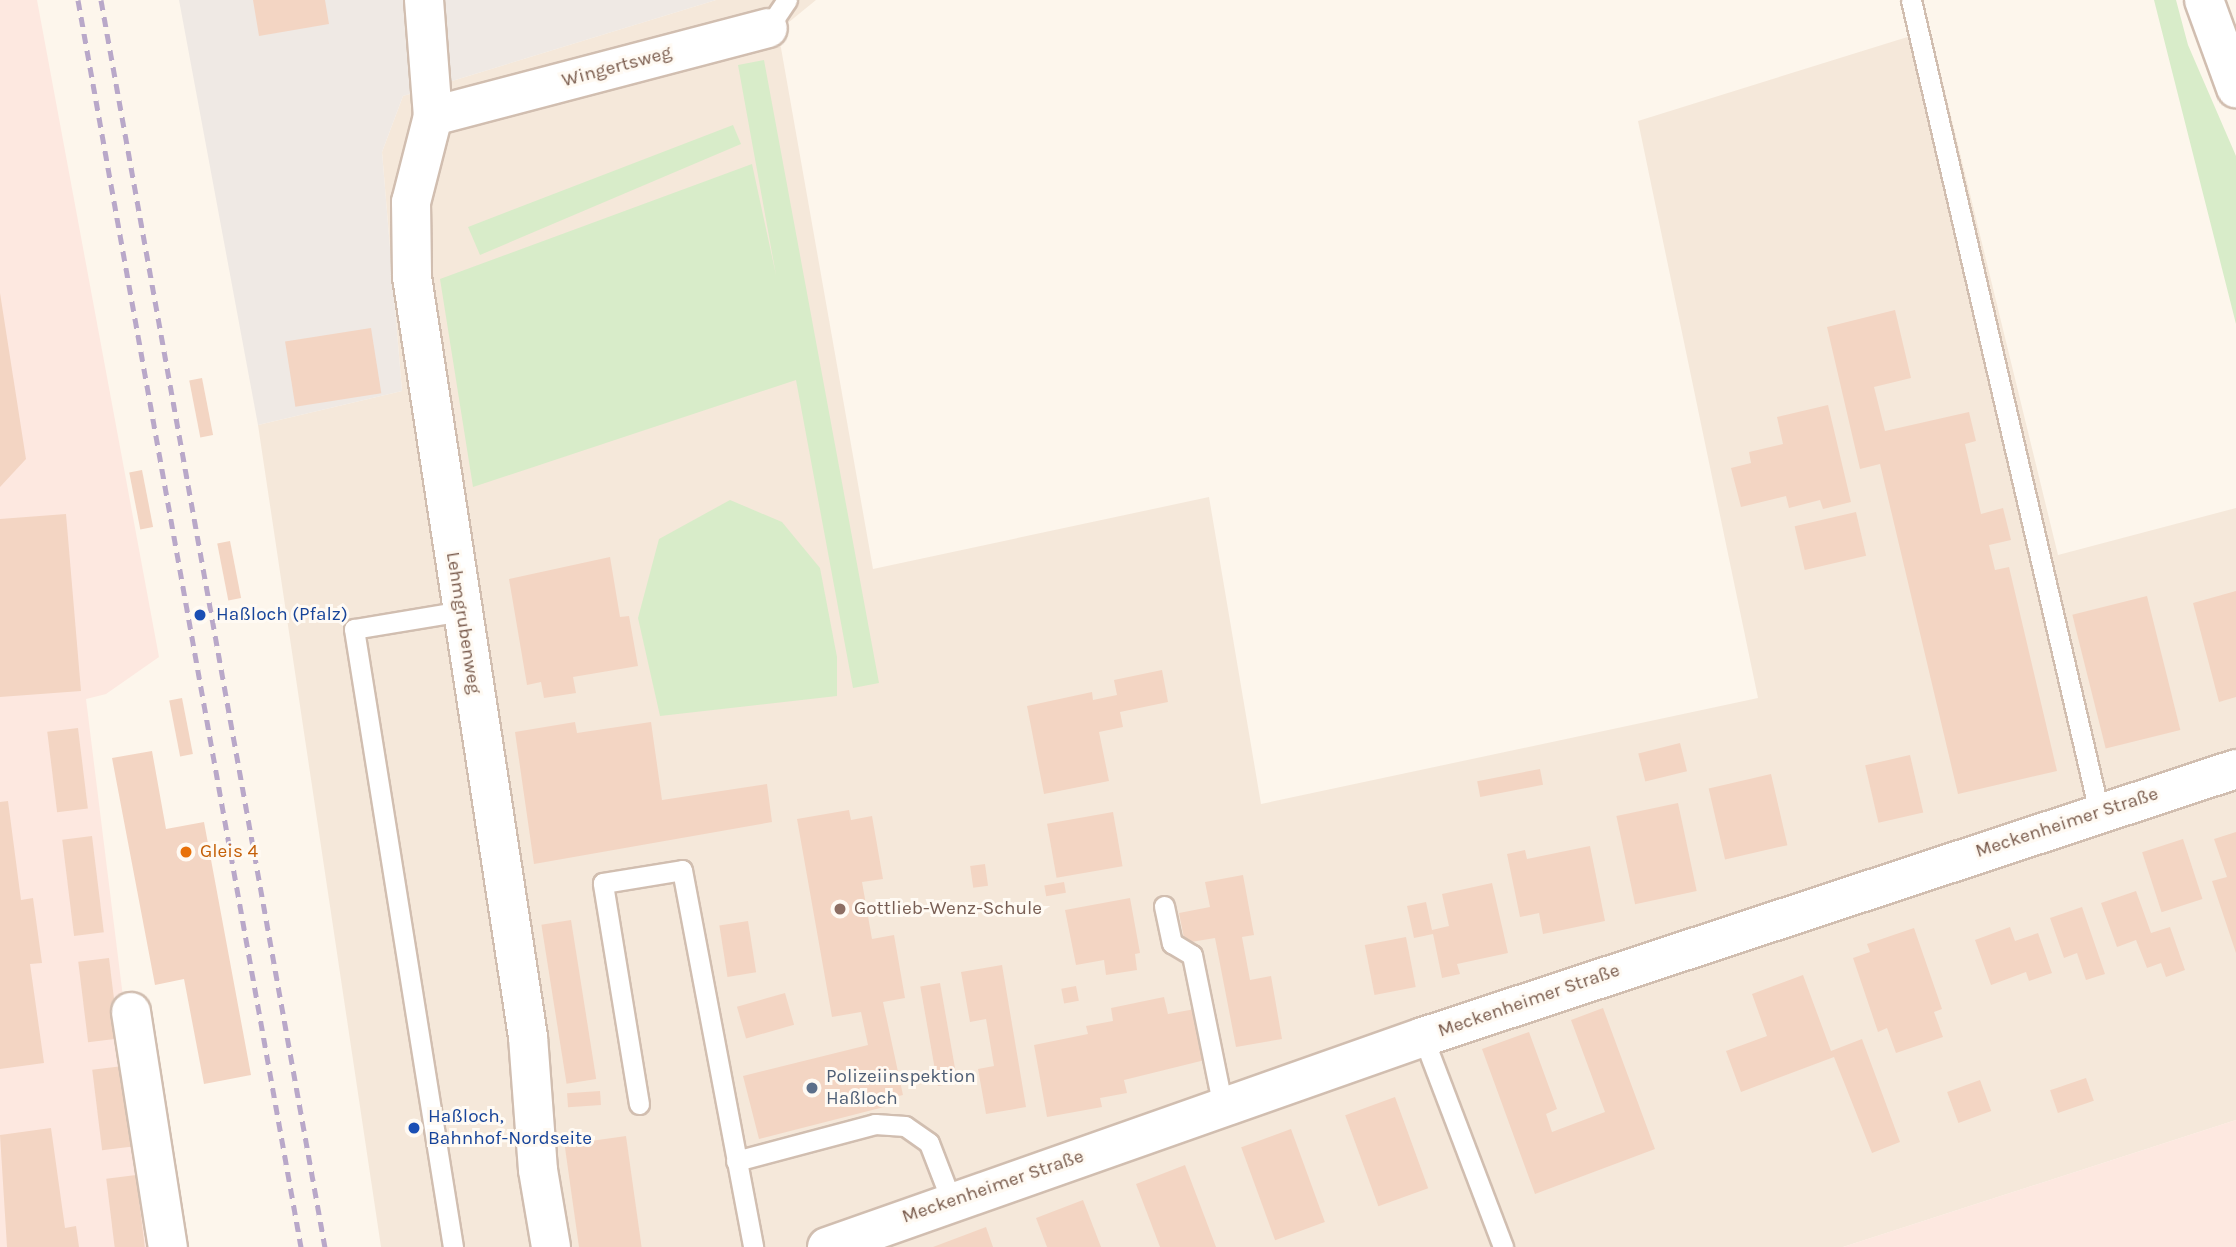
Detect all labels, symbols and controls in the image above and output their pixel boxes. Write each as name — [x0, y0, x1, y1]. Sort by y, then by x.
street label: Wingertsweg — [560, 41, 674, 93]
street label: Lehmgrubenweg — [441, 550, 485, 696]
place label: Haßloch (Pfalz) — [216, 604, 348, 626]
marker: Haßloch (Pfalz) — [190, 605, 210, 625]
street label: Meckenheimer Straße — [1973, 783, 2161, 863]
place label: Gleis 4 — [200, 841, 258, 863]
marker: Gleis 4 — [178, 844, 194, 860]
place label: Gottlieb-Wenz-Schule — [854, 898, 1042, 920]
marker: Gottlieb-Wenz-Schule — [832, 901, 848, 917]
street label: Meckenheimer Straße — [1435, 959, 1623, 1043]
place label: Polizeiinspektion Haßloch — [826, 1066, 976, 1110]
marker: Polizeiinspektion Haßloch — [804, 1080, 820, 1096]
place label: Haßloch, Bahnhof-Nordseite — [428, 1106, 592, 1150]
marker: Haßloch, Bahnhof-Nordseite — [406, 1120, 422, 1136]
street label: Meckenheimer Straße — [899, 1145, 1087, 1229]

